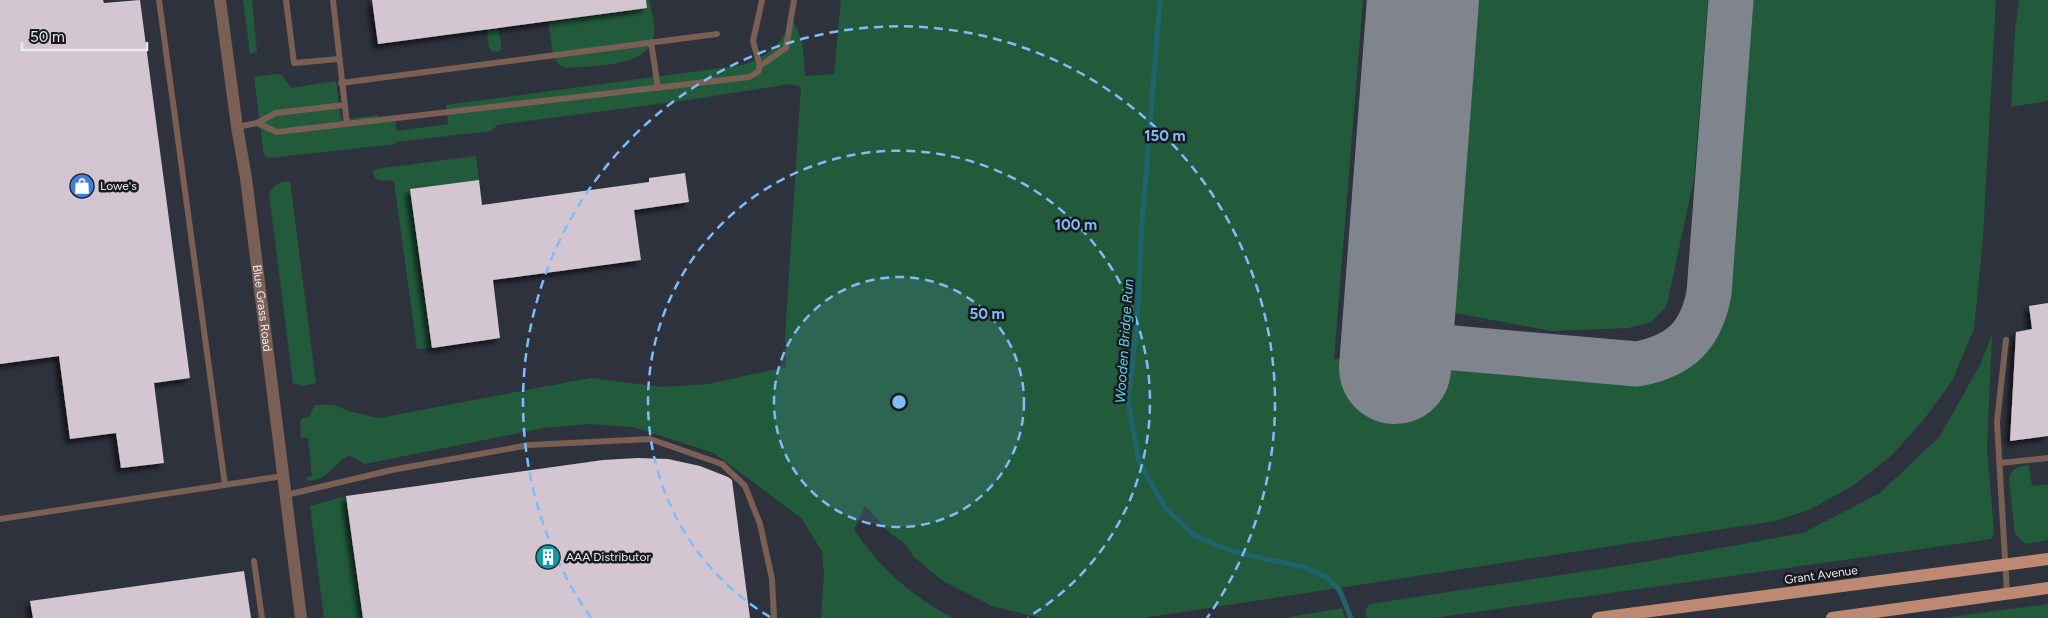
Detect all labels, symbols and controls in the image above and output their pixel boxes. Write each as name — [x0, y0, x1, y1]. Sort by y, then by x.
scale bar — [22, 20, 148, 52]
text: 50 m — [30, 28, 65, 46]
text: 150 m — [1144, 127, 1186, 145]
shop icon: Lowe's — [69, 173, 95, 199]
place label: Lowe's — [100, 179, 137, 193]
text: 100 m — [1055, 216, 1097, 234]
street label: Blue Grass Road — [250, 264, 275, 352]
water label: Wooden Bridge Run — [1112, 278, 1137, 404]
text: 50 m — [969, 305, 1005, 323]
centre of rings — [890, 393, 908, 411]
building icon: AAA Distributor — [535, 544, 561, 570]
place label: AAA Distributor — [566, 550, 651, 564]
street label: Grant Avenue — [1783, 563, 1859, 587]

